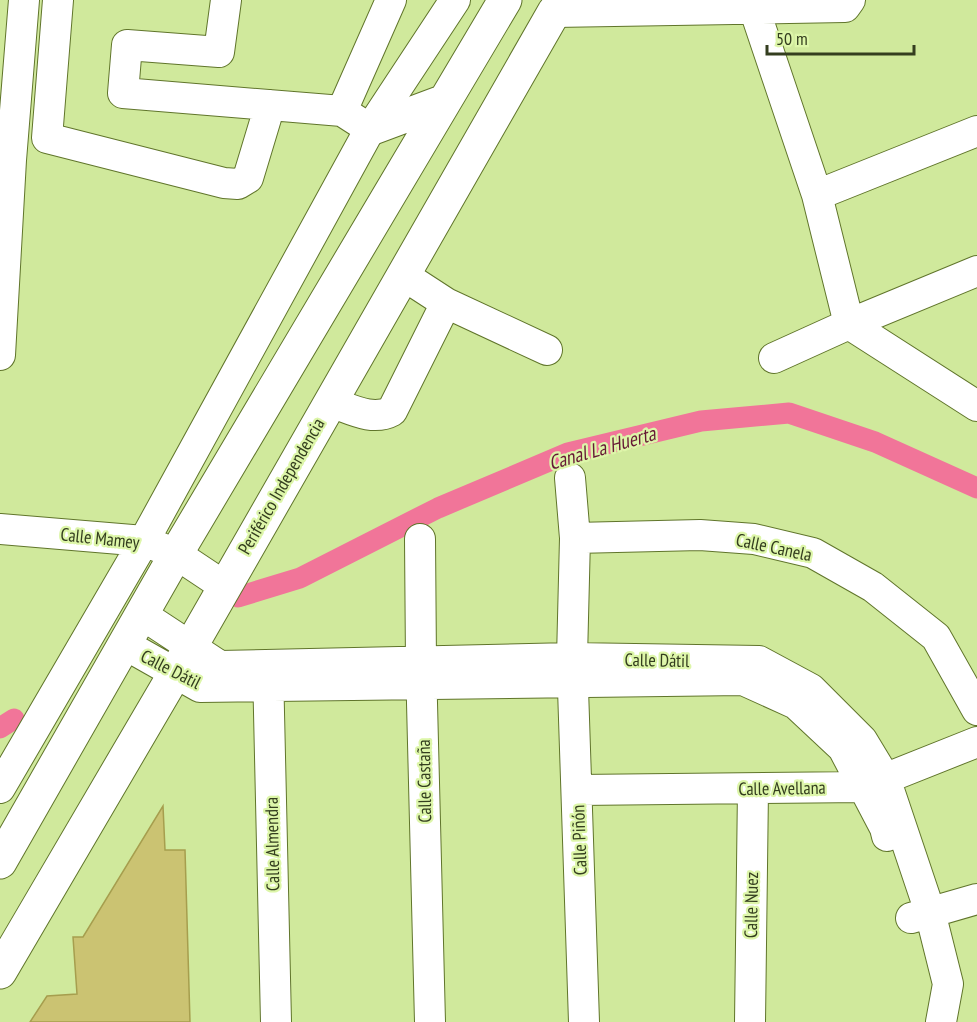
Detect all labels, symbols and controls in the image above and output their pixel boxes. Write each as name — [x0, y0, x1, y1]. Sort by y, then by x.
scale bar — [767, 18, 914, 56]
text: 50 m — [776, 27, 808, 50]
street label: Periférico Independencia — [233, 414, 329, 558]
water label: Canal La Huerta — [546, 420, 659, 476]
street label: Calle Mamey — [59, 522, 141, 554]
street label: Calle Canela — [734, 528, 814, 566]
street label: Calle Dátil — [137, 644, 206, 694]
street label: Calle Dátil — [625, 648, 690, 672]
street label: Calle Castaña — [412, 739, 436, 823]
street label: Calle Avellana — [738, 776, 826, 800]
street label: Calle Almendra — [260, 797, 284, 891]
street label: Calle Piñón — [566, 804, 592, 876]
street label: Calle Nuez — [739, 872, 763, 938]

